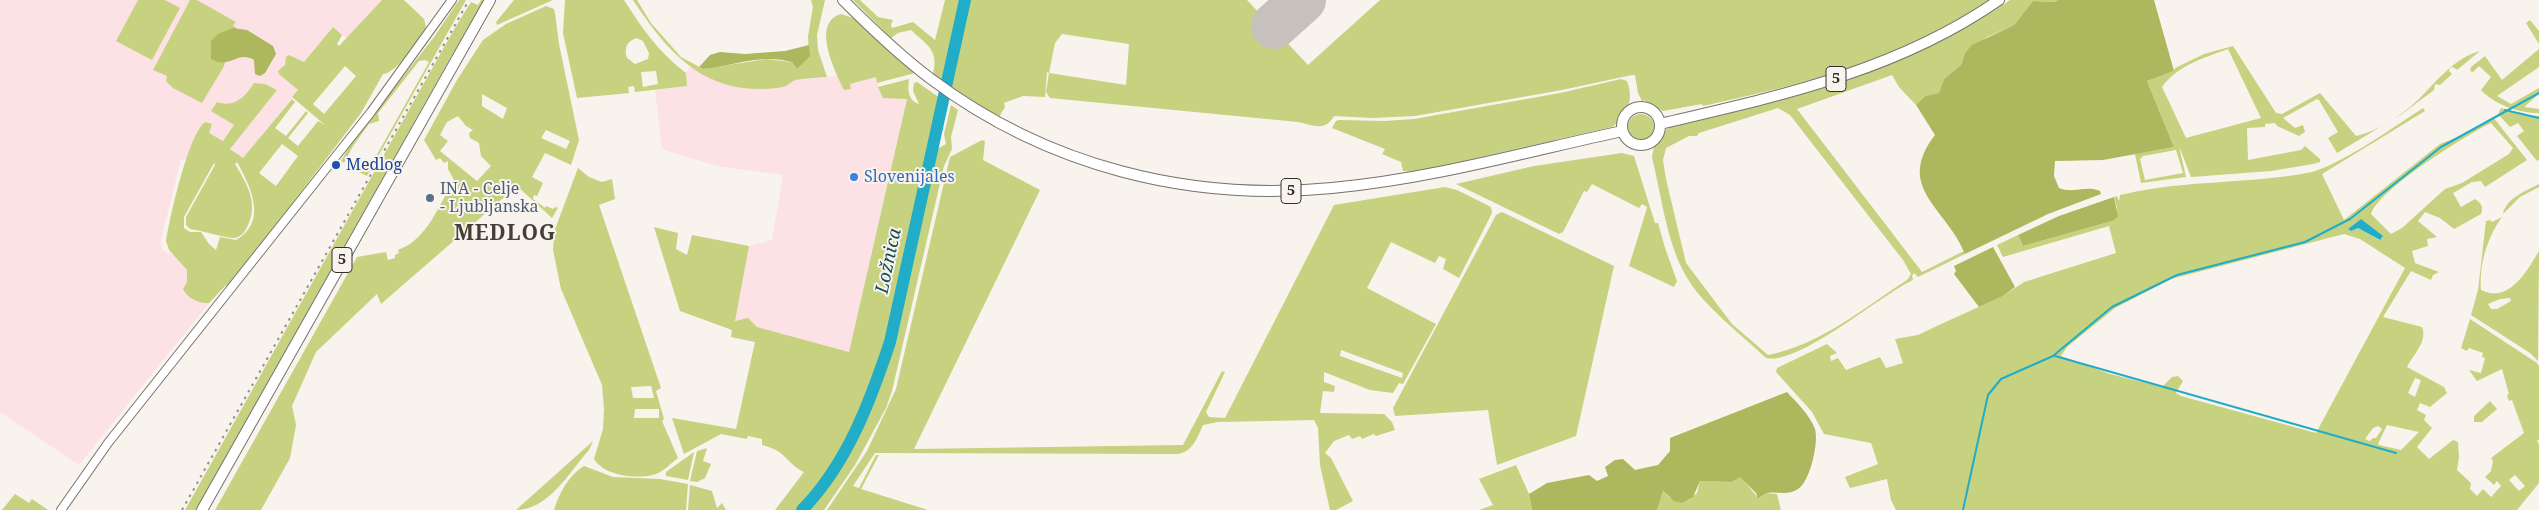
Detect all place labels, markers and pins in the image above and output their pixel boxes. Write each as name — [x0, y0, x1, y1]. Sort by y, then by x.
place label: Medlog — [346, 155, 402, 175]
marker: Medlog — [330, 159, 342, 171]
place label: Slovenijales — [864, 167, 955, 187]
marker: Slovenijales — [848, 171, 860, 183]
place label: INA - Celje - Ljubljanska — [440, 179, 539, 217]
marker: INA - Celje - Ljubljanska — [424, 192, 436, 204]

